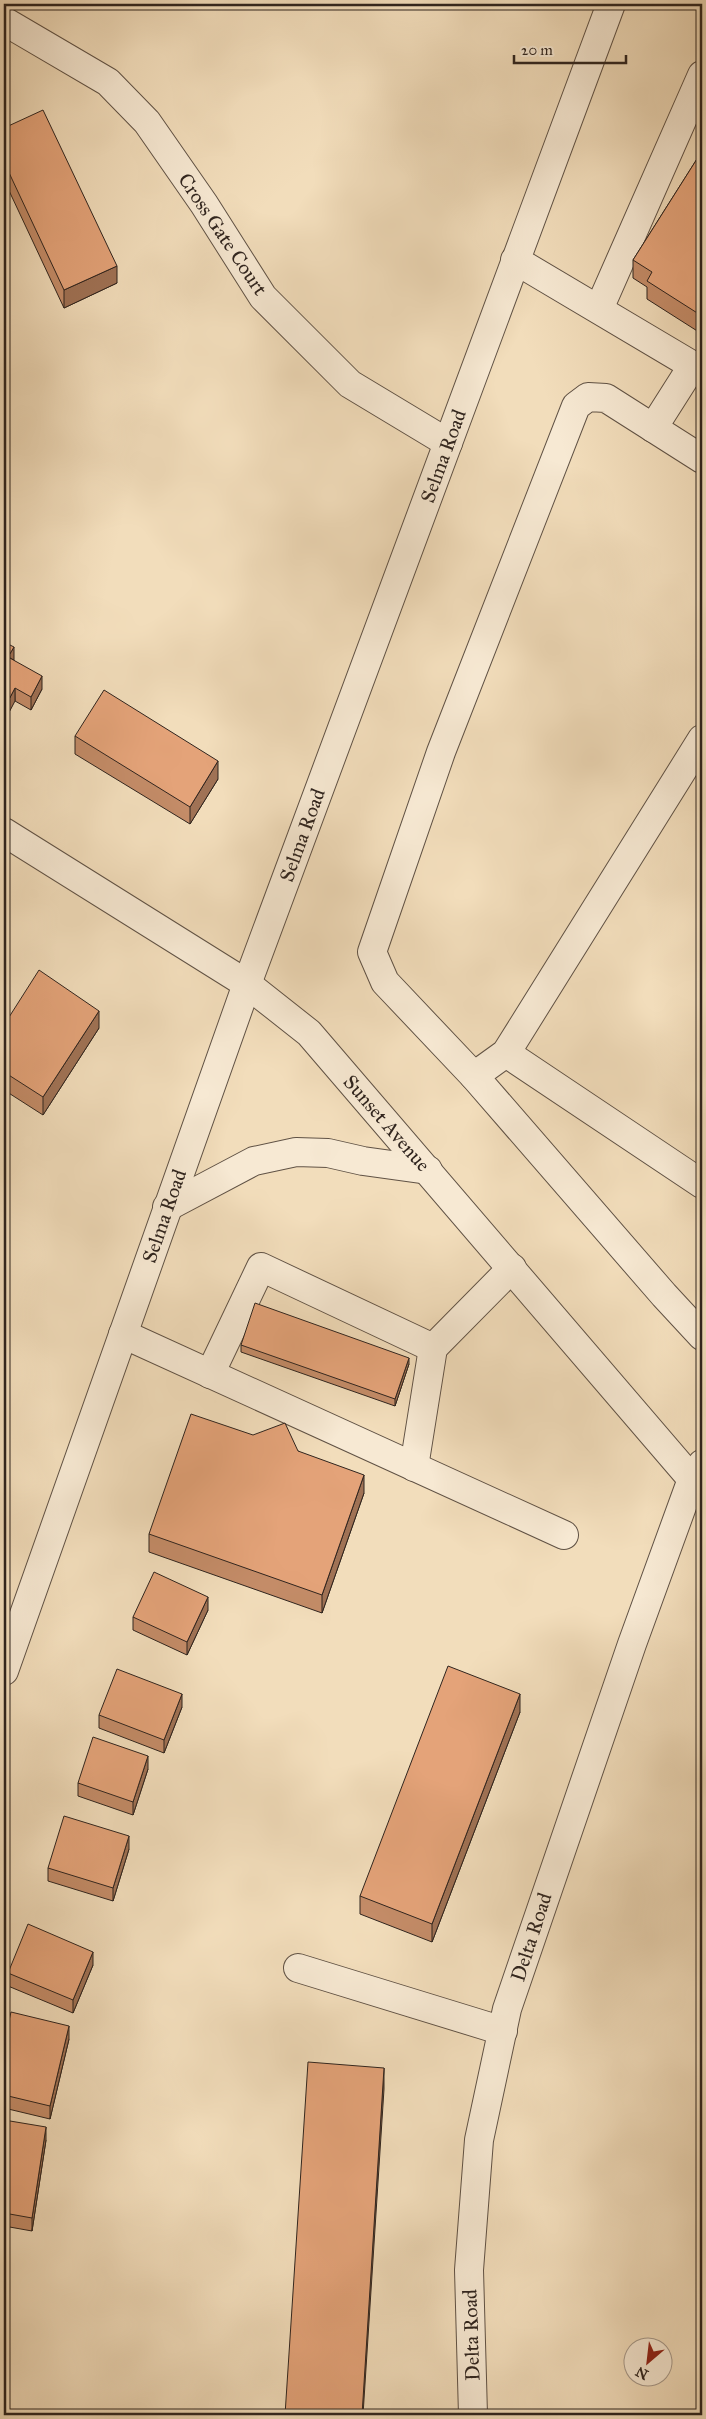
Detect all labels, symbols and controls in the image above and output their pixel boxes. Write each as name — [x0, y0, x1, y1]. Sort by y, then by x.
scale bar — [514, 32, 626, 64]
text: 20 m — [521, 41, 553, 59]
street label: Cross Gate Court — [173, 168, 273, 300]
street label: Selma Road — [415, 406, 471, 506]
street label: Selma Road — [274, 785, 330, 885]
street label: Sunset Avenue — [339, 1070, 435, 1176]
street label: Selma Road — [137, 1166, 191, 1266]
street label: Delta Road — [505, 1890, 557, 1984]
street label: Delta Road — [457, 2289, 485, 2381]
north arrow — [624, 2336, 674, 2386]
text: N — [633, 2363, 651, 2383]

